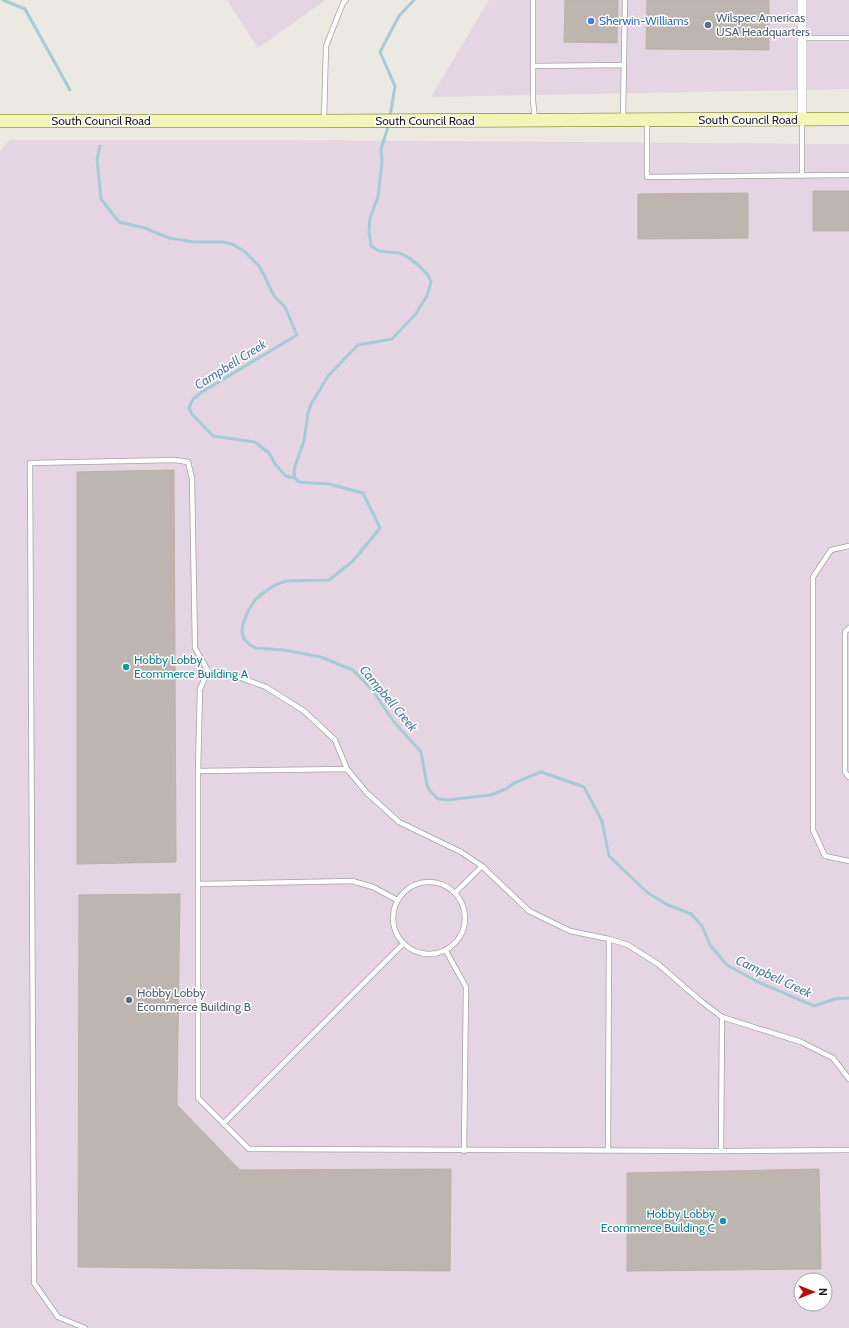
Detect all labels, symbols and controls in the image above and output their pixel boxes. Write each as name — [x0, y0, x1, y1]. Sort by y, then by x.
place label: Wilspec Americas USA Headquarters — [716, 10, 810, 39]
place label: Sherwin-Williams — [599, 13, 689, 28]
marker: Sherwin-Williams — [586, 16, 596, 26]
marker: Wilspec Americas USA Headquarters — [703, 20, 713, 30]
street label: South Council Road — [698, 112, 798, 127]
street label: South Council Road — [51, 113, 151, 128]
street label: South Council Road — [375, 113, 475, 128]
water label: Campbell Creek — [191, 335, 269, 392]
place label: Hobby Lobby Ecommerce Building A — [134, 652, 249, 681]
marker: Hobby Lobby Ecommerce Building A — [121, 662, 131, 672]
water label: Campbell Creek — [357, 662, 422, 735]
water label: Campbell Creek — [734, 951, 815, 1001]
place label: Hobby Lobby Ecommerce Building B — [137, 985, 251, 1014]
marker: Hobby Lobby Ecommerce Building B — [124, 995, 134, 1005]
place label: Hobby Lobby Ecommerce Building C — [601, 1206, 715, 1235]
marker: Hobby Lobby Ecommerce Building C — [718, 1216, 728, 1226]
north arrow — [793, 1272, 833, 1312]
text: N — [816, 1288, 830, 1296]

